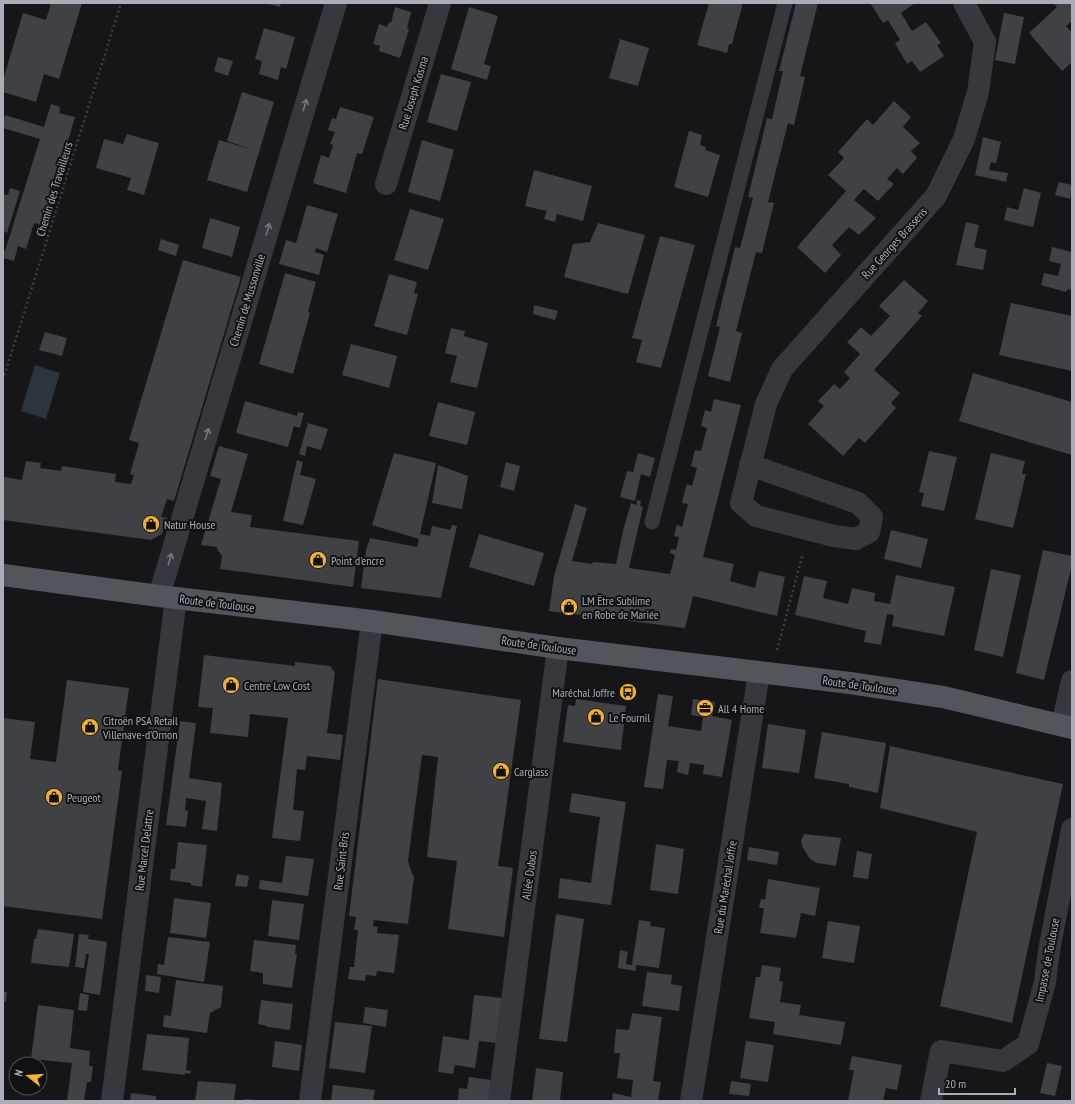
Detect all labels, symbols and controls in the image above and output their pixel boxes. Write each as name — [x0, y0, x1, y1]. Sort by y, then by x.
street label: Rue Joseph Kosma — [395, 54, 431, 131]
one-way arrow — [302, 98, 309, 111]
street label: Chemin des Travailleurs — [33, 140, 75, 238]
street label: Rue Georges Brassens — [858, 204, 930, 282]
one-way arrow — [265, 223, 272, 236]
street label: Chemin de Mussonville — [226, 252, 268, 348]
one-way arrow — [204, 428, 211, 441]
shop icon: Natur House — [141, 514, 161, 534]
place label: Natur House — [164, 517, 215, 532]
shop icon: Point d'encre — [308, 550, 328, 570]
one-way arrow — [167, 552, 174, 565]
place label: Point d'encre — [331, 553, 384, 568]
street label: Route de Toulouse — [179, 591, 255, 615]
place label: LM Être Sublime en Robe de Mariée — [582, 593, 659, 622]
shop icon: LM Être Sublime en Robe de Mariée — [559, 597, 579, 617]
street label: Route de Toulouse — [501, 632, 577, 658]
street label: Route de Toulouse — [822, 672, 898, 698]
shop icon: Centre Low Cost — [221, 675, 241, 695]
place label: Centre Low Cost — [244, 678, 311, 693]
bus stop icon: Maréchal Joffre — [618, 682, 638, 702]
place label: Maréchal Joffre — [552, 685, 615, 700]
office icon: All 4 Home — [695, 698, 715, 718]
place label: All 4 Home — [718, 701, 764, 716]
shop icon: Le Fournil — [586, 707, 606, 727]
place label: Le Fournil — [609, 710, 650, 725]
place label: Citroën PSA Retail Villenave-d'Ornon — [102, 713, 178, 742]
shop icon: Citroën PSA Retail Villenave-d'Ornon — [80, 717, 100, 737]
shop icon: Carglass — [491, 761, 511, 781]
place label: Carglass — [514, 764, 548, 779]
shop icon: Peugeot — [44, 787, 64, 807]
place label: Peugeot — [67, 790, 101, 805]
street label: Rue Marcel Delattre — [132, 808, 156, 892]
street label: Rue Saint-Bris — [330, 831, 352, 891]
street label: Rue du Maréchal Joffre — [710, 839, 740, 935]
street label: Allée Dubos — [518, 849, 540, 901]
street label: Impasse de Toulouse — [1031, 917, 1063, 1003]
north arrow — [8, 1056, 48, 1096]
text: N — [11, 1068, 26, 1078]
scale bar — [939, 1070, 1015, 1096]
text: 20 m — [945, 1076, 966, 1091]

